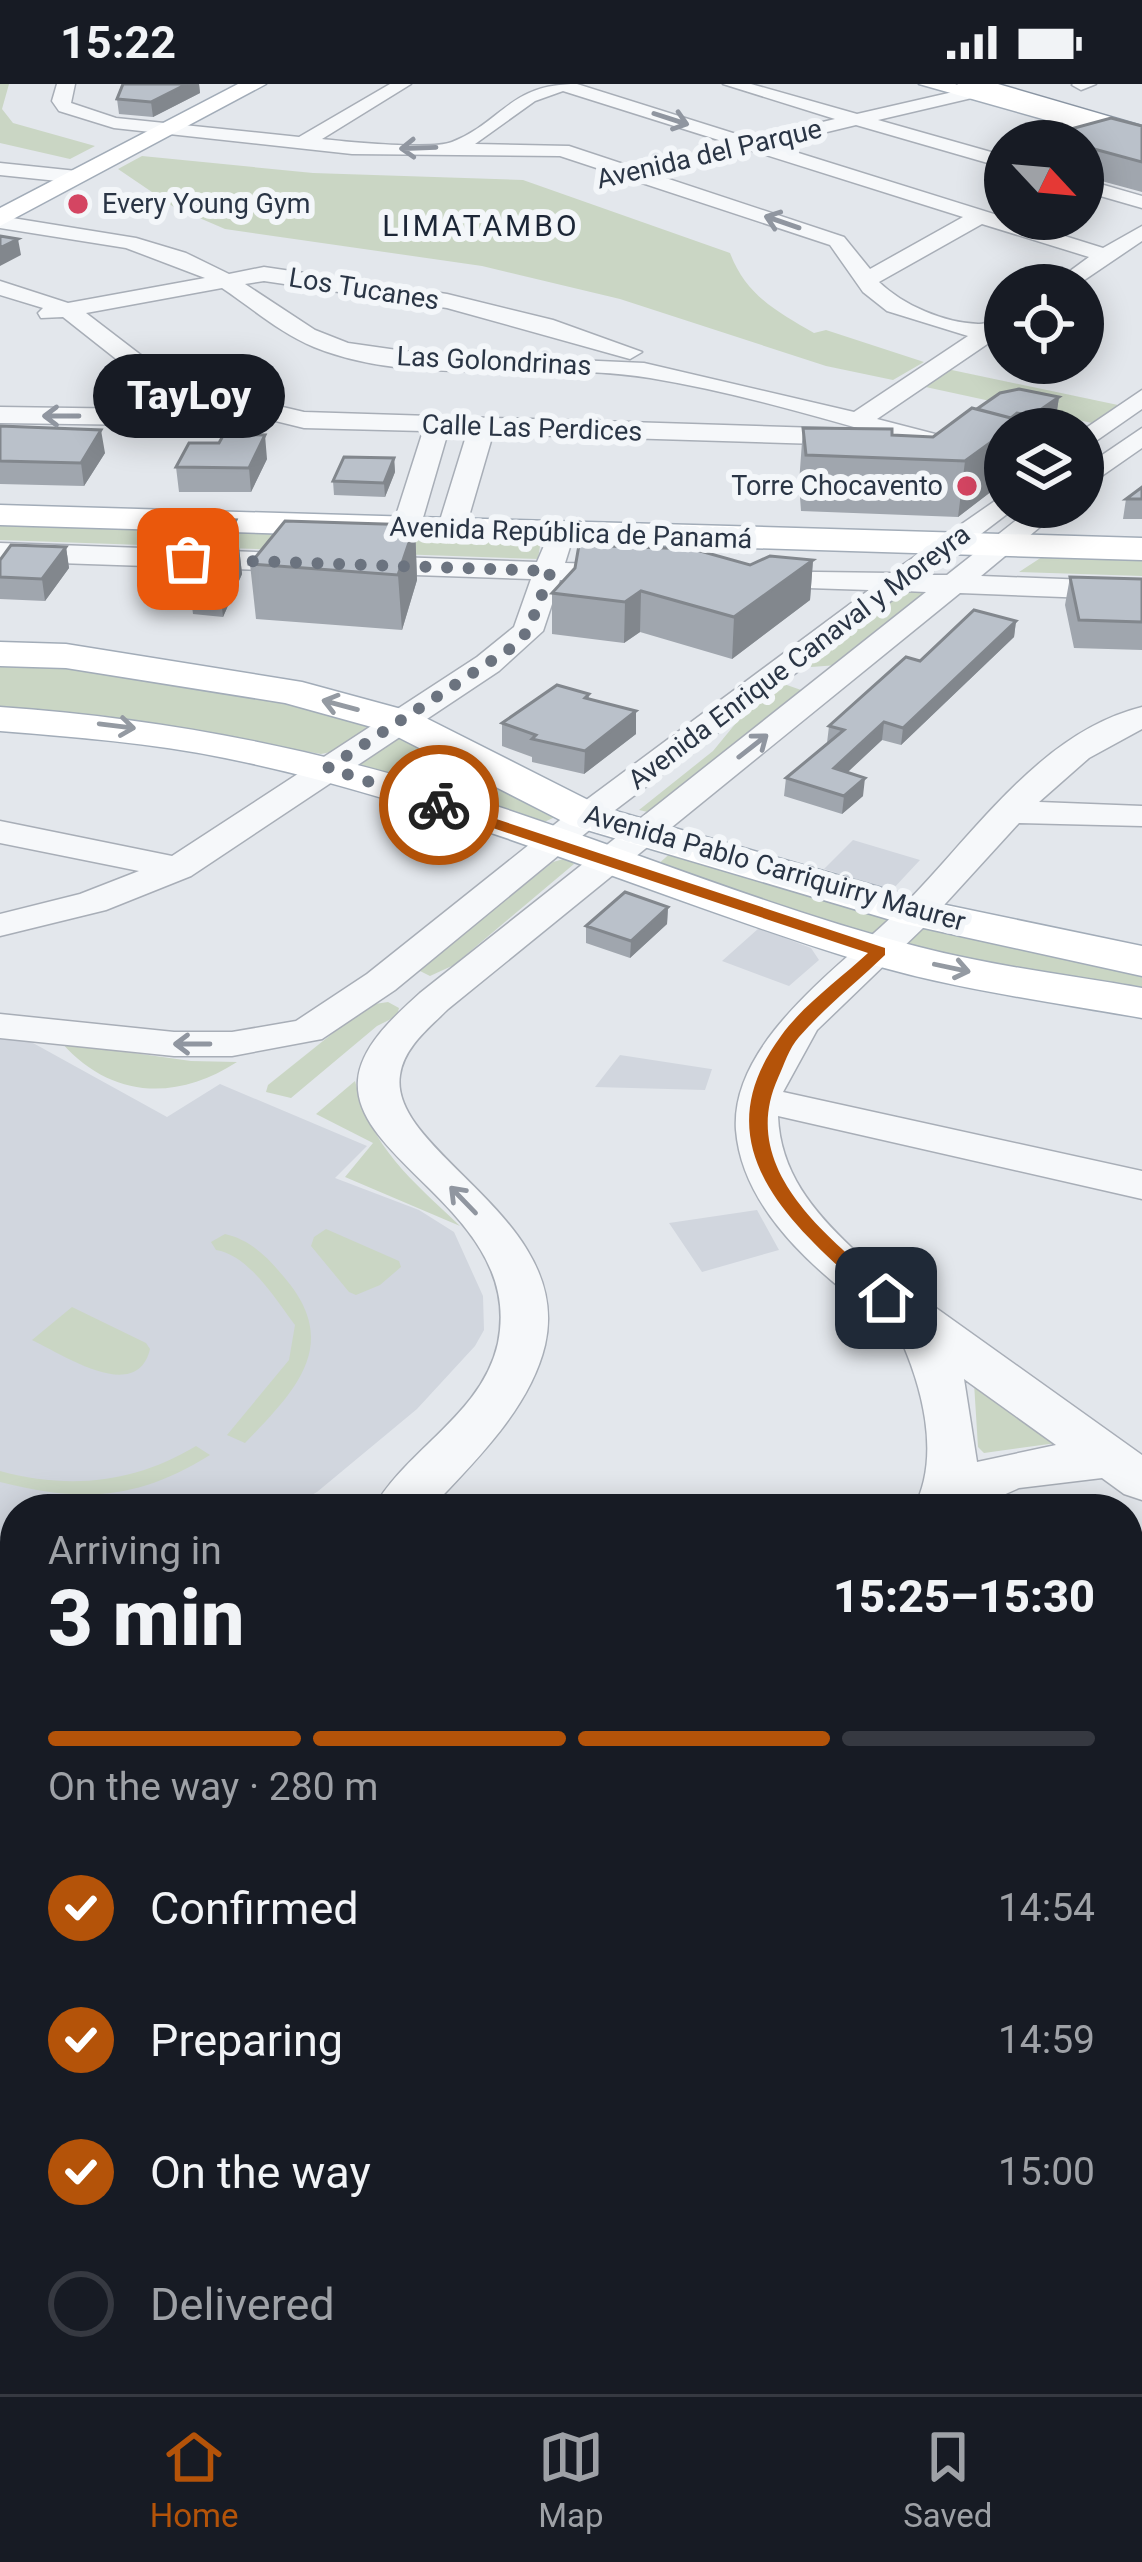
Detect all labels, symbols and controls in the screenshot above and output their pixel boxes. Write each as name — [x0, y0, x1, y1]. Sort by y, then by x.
text: 15:22 — [60, 16, 176, 69]
one-way arrow — [651, 110, 689, 132]
street label: Avenida del Parque — [593, 113, 825, 195]
north arrow — [984, 120, 1104, 240]
map controls — [984, 120, 1104, 528]
one-way arrow — [400, 137, 439, 160]
place label: Every Young Gym — [102, 188, 310, 220]
marker: Every Young Gym — [65, 191, 91, 217]
district label: LIMATAMBO — [382, 208, 580, 243]
one-way arrow — [764, 210, 801, 231]
street label: Los Tucanes — [287, 261, 441, 317]
button: locate — [984, 264, 1104, 384]
street label: Las Golondrinas — [396, 340, 592, 382]
callout: TayLoy — [92, 355, 284, 439]
text: TayLoy — [127, 373, 251, 419]
one-way arrow — [42, 405, 81, 427]
street label: Calle Las Perdices — [421, 408, 643, 448]
button: layers — [984, 408, 1104, 528]
place label: Torre Chocavento — [731, 470, 943, 502]
marker: Torre Chocavento — [954, 473, 980, 499]
pin — [137, 508, 239, 610]
street label: Avenida República de Panamá — [389, 511, 753, 555]
street label: Avenida Enrique Canaval y Moreyra — [622, 518, 976, 796]
icon: bag — [155, 526, 221, 592]
one-way arrow — [321, 693, 359, 715]
one-way arrow — [97, 716, 136, 738]
one-way arrow — [736, 733, 768, 760]
courier — [379, 745, 499, 865]
icon: bike — [406, 772, 472, 838]
street label: Avenida Pablo Carriquirry Maurer — [581, 798, 969, 938]
one-way arrow — [931, 958, 970, 980]
one-way arrow — [173, 1033, 212, 1055]
one-way arrow — [450, 1186, 478, 1215]
pin — [835, 1247, 937, 1349]
icon: home — [853, 1265, 919, 1331]
text: Arriving in — [48, 1528, 222, 1574]
text: 15:25–15:30 — [833, 1570, 1095, 1623]
text: 3 min — [48, 1573, 245, 1664]
text: On the way · 280 m — [48, 1764, 379, 1810]
icon: check — [48, 1875, 114, 1941]
text: Confirmed — [150, 1882, 359, 1935]
text: 14:54 — [998, 1885, 1095, 1931]
icon: check — [48, 2007, 114, 2073]
text: Preparing — [150, 2014, 343, 2067]
text: 14:59 — [998, 2017, 1095, 2063]
icon: check — [48, 2139, 114, 2205]
text: On the way — [150, 2146, 371, 2199]
text: 15:00 — [998, 2149, 1095, 2195]
text: Delivered — [150, 2278, 335, 2331]
tab: Home — [150, 2424, 238, 2535]
tab: Map — [538, 2424, 604, 2535]
tab: Saved — [903, 2424, 992, 2535]

